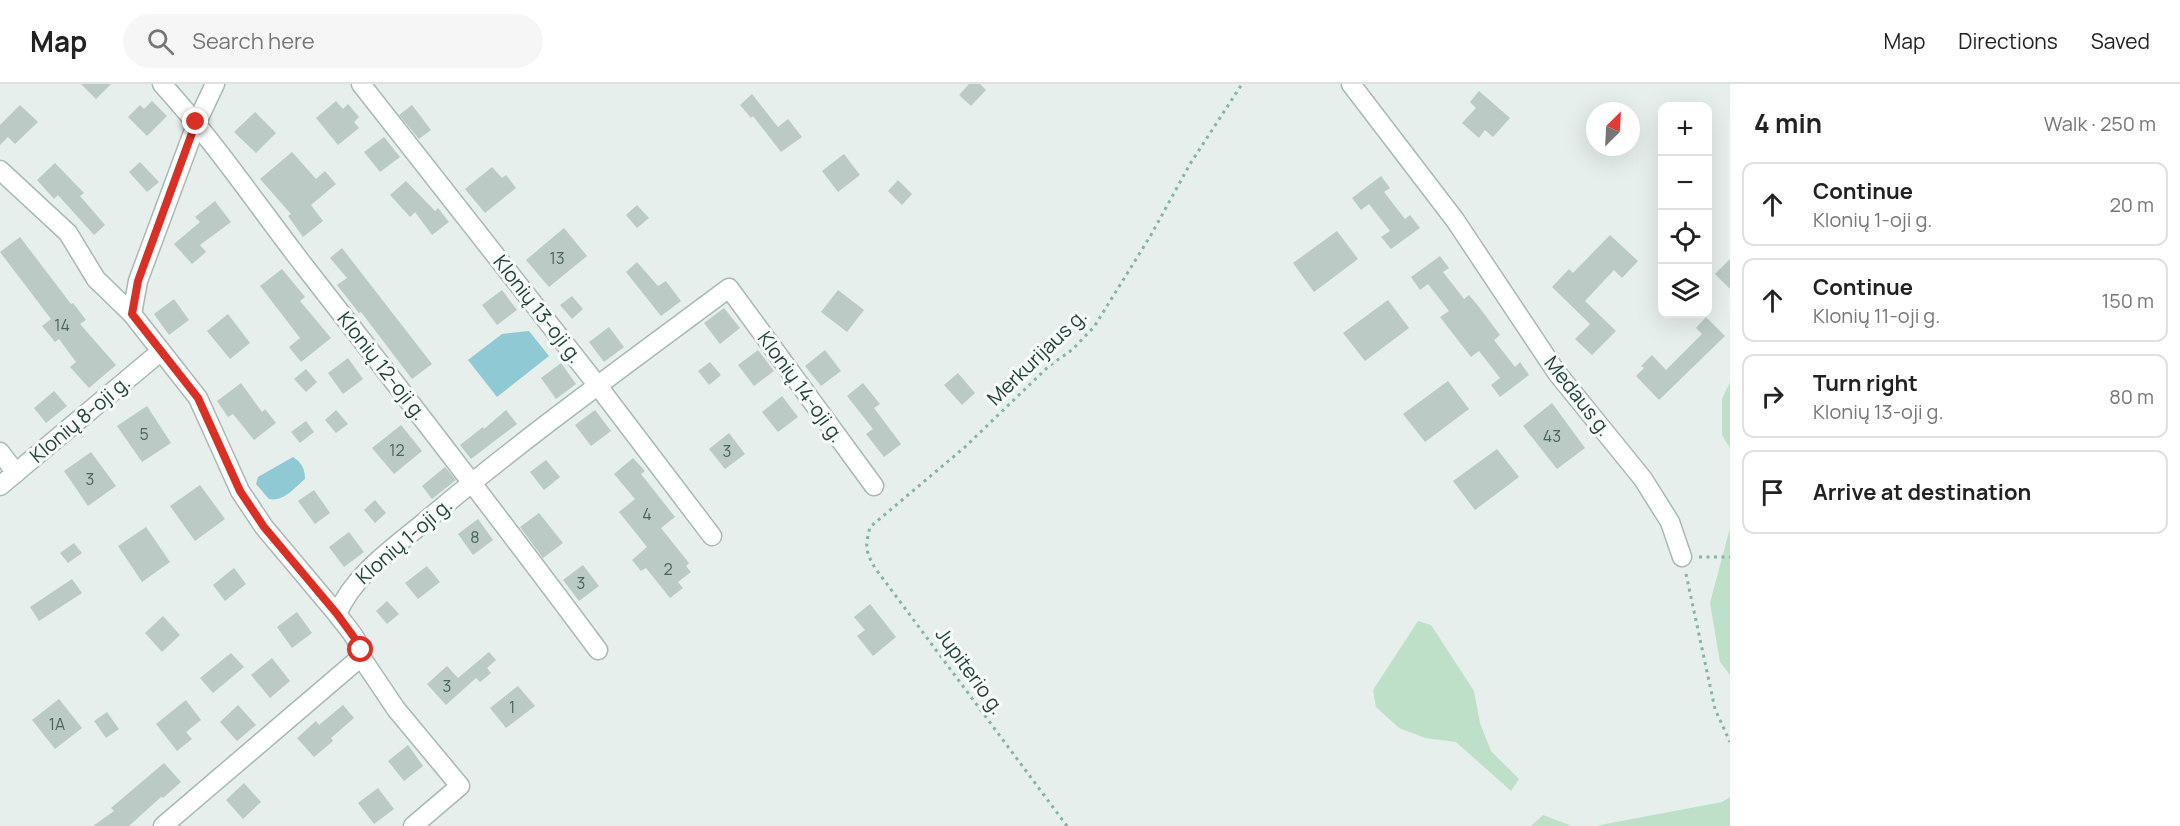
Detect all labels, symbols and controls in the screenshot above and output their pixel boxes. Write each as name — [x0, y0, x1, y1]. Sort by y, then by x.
search box — [123, 14, 543, 68]
text: Map — [30, 22, 87, 60]
icon: search — [144, 25, 177, 58]
text: Search here — [192, 26, 315, 56]
text: Map — [1884, 27, 1925, 55]
text: Directions — [1958, 27, 2058, 55]
text: Saved — [2091, 27, 2150, 55]
north arrow — [1586, 102, 1640, 156]
map controls — [1658, 102, 1712, 318]
button: + — [1658, 102, 1712, 156]
text: 4 min — [1754, 105, 1822, 141]
route end — [182, 108, 208, 134]
text: Walk · 250 m — [2044, 110, 2156, 137]
button: − — [1658, 156, 1712, 210]
text: Continue — [1813, 176, 1913, 206]
icon: ahead — [1756, 188, 1789, 221]
text: 20 m — [2109, 191, 2154, 218]
text: Klonių 1-oji g. — [1813, 206, 1932, 233]
button: locate — [1658, 210, 1712, 264]
house number: 13 — [549, 247, 565, 269]
street label: Klonių 13-oji g. — [488, 249, 589, 368]
button: layers — [1658, 264, 1712, 318]
text: Continue — [1813, 272, 1913, 302]
icon: ahead — [1756, 284, 1789, 317]
text: 150 m — [2101, 287, 2154, 314]
street label: Merkurijaus g. — [981, 302, 1092, 411]
text: Klonių 11-oji g. — [1813, 302, 1940, 329]
street label: Klonių 12-oji g. — [331, 306, 433, 426]
house number: 14 — [54, 314, 70, 336]
street label: Klonių 14-oji g. — [752, 326, 851, 448]
street label: Medaus g. — [1539, 350, 1618, 441]
text: Turn right — [1813, 368, 1918, 398]
street label: Klonių 8-oji g. — [24, 369, 136, 469]
icon: right — [1756, 380, 1789, 413]
text: 80 m — [2109, 383, 2154, 410]
text: Klonių 13-oji g. — [1813, 398, 1943, 425]
house number: 5 — [139, 423, 149, 445]
house number: 43 — [1543, 425, 1561, 447]
house number: 12 — [389, 439, 405, 461]
house number: 3 — [723, 440, 731, 462]
house number: 3 — [86, 468, 94, 490]
icon: arrive — [1756, 476, 1789, 509]
text: Arrive at destination — [1813, 477, 2031, 507]
street label: Klonių 1-oji g. — [350, 491, 458, 590]
house number: 4 — [642, 503, 652, 525]
house number: 8 — [470, 526, 480, 548]
house number: 2 — [663, 558, 673, 580]
house number: 3 — [577, 572, 585, 594]
street label: Jupiterio g. — [930, 622, 1011, 720]
route start — [347, 636, 373, 662]
house number: 3 — [443, 675, 451, 697]
house number: 1 — [509, 696, 515, 718]
house number: 1A — [49, 713, 65, 735]

